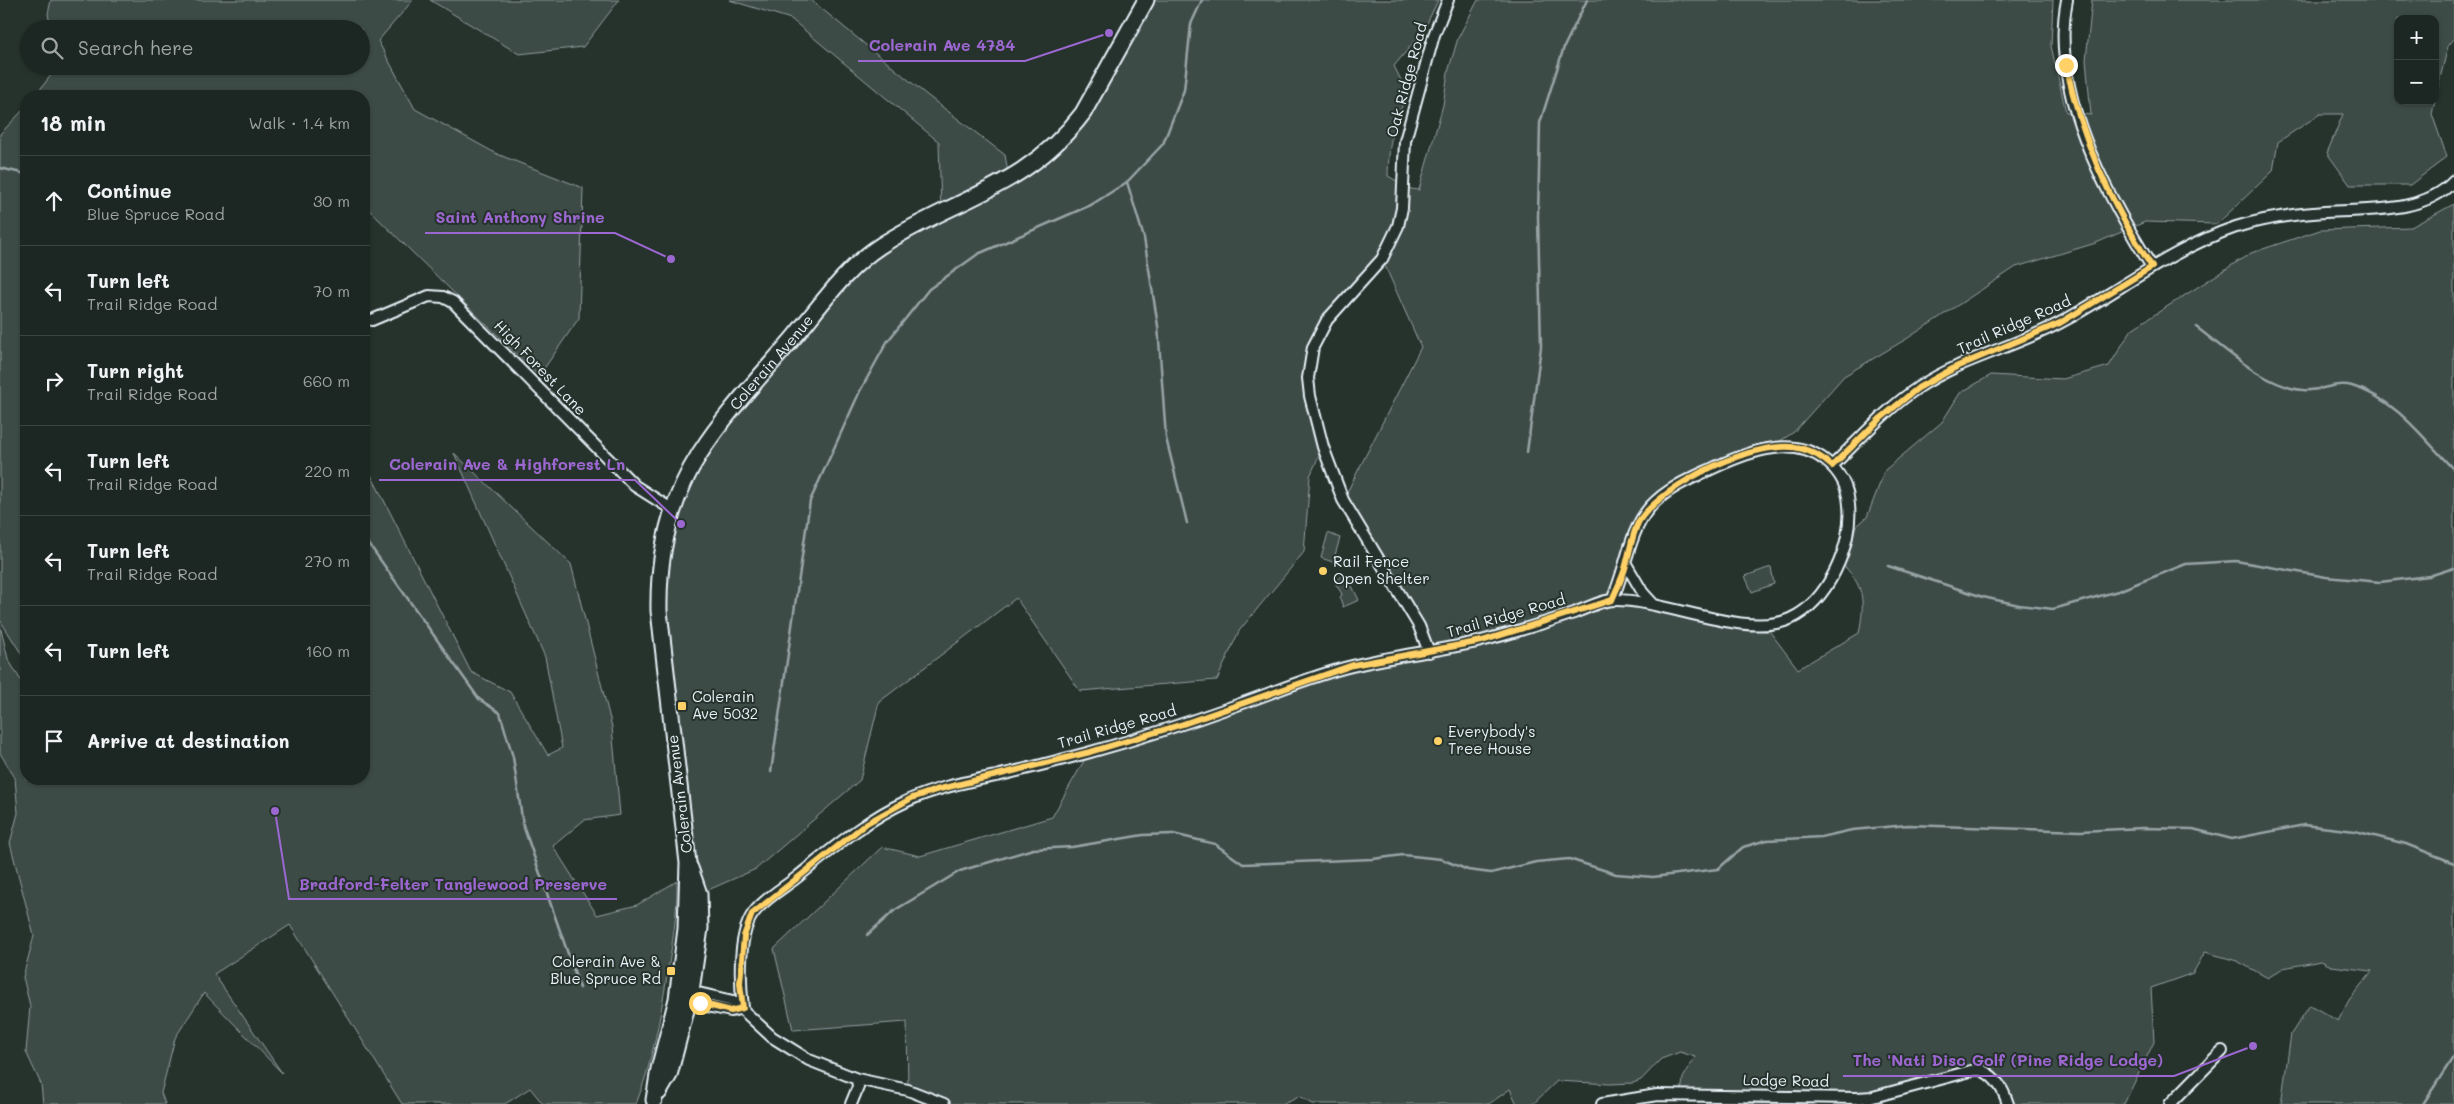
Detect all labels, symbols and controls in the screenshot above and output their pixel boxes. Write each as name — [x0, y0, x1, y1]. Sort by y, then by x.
map controls — [2394, 15, 2439, 105]
button: + — [2394, 15, 2439, 60]
search box — [20, 20, 370, 75]
street label: Oak Ridge Road — [1381, 20, 1431, 139]
callout: Colerain Ave 4784 — [858, 30, 1025, 61]
icon: search — [38, 34, 66, 62]
text: Colerain Ave 4784 — [869, 34, 1015, 55]
text: Search here — [78, 35, 194, 60]
route end — [2055, 54, 2078, 77]
button: − — [2394, 60, 2439, 105]
text: 18 min — [40, 109, 106, 136]
text: Walk · 1.4 km — [249, 112, 350, 133]
text: Continue — [87, 178, 172, 203]
icon: ahead — [40, 187, 68, 215]
text: 30 m — [313, 190, 350, 211]
callout: Saint Anthony Shrine — [425, 202, 615, 233]
text: Blue Spruce Road — [87, 203, 225, 224]
text: Saint Anthony Shrine — [435, 206, 605, 227]
text: Turn left — [87, 268, 170, 293]
icon: left — [40, 277, 68, 305]
text: 70 m — [313, 280, 350, 301]
street label: Trail Ridge Road — [1954, 290, 2074, 358]
text: Trail Ridge Road — [87, 293, 217, 314]
street label: Colerain Avenue — [725, 310, 817, 414]
street label: High Forest Lane — [490, 315, 591, 419]
text: Turn right — [87, 358, 184, 383]
icon: right — [40, 367, 68, 395]
text: 660 m — [303, 370, 350, 391]
text: Trail Ridge Road — [87, 383, 217, 404]
text: Turn left — [87, 448, 170, 473]
callout: Colerain Ave & Highforest Ln — [379, 449, 635, 480]
text: Colerain Ave & Highforest Ln — [389, 453, 625, 474]
icon: left — [40, 457, 68, 485]
text: 220 m — [304, 460, 350, 481]
text: Trail Ridge Road — [87, 473, 217, 494]
text: Turn left — [87, 538, 170, 563]
icon: left — [40, 547, 68, 575]
text: 270 m — [304, 550, 350, 571]
place label: Rail Fence Open Shelter — [1333, 551, 1430, 588]
text: Trail Ridge Road — [87, 563, 217, 584]
marker: Rail Fence Open Shelter — [1317, 565, 1329, 577]
street label: Trail Ridge Road — [1444, 589, 1567, 642]
icon: left — [40, 637, 68, 665]
text: Turn left — [87, 638, 170, 663]
text: 160 m — [305, 640, 350, 661]
place label: Colerain Ave 5032 — [692, 686, 758, 723]
marker: Colerain Ave 5032 — [676, 700, 688, 712]
street label: Trail Ridge Road — [1055, 700, 1178, 753]
place label: Everybody's Tree House — [1448, 721, 1536, 758]
icon: arrive — [40, 727, 68, 755]
text: Arrive at destination — [87, 728, 290, 753]
street label: Colerain Avenue — [662, 734, 696, 854]
marker: Everybody's Tree House — [1432, 735, 1444, 747]
callout: Bradford-Felter Tanglewood Preserve — [289, 868, 617, 899]
text: Bradford-Felter Tanglewood Preserve — [299, 873, 607, 894]
place label: Colerain Ave & Blue Spruce Rd — [550, 951, 661, 988]
marker: Colerain Ave & Blue Spruce Rd — [665, 965, 677, 977]
route start — [689, 992, 712, 1015]
callout: The 'Nati Disc Golf (Pine Ridge Lodge) — [1843, 1045, 2174, 1076]
text: The 'Nati Disc Golf (Pine Ridge Lodge) — [1853, 1049, 2163, 1070]
street label: Lodge Road — [1743, 1069, 1829, 1091]

